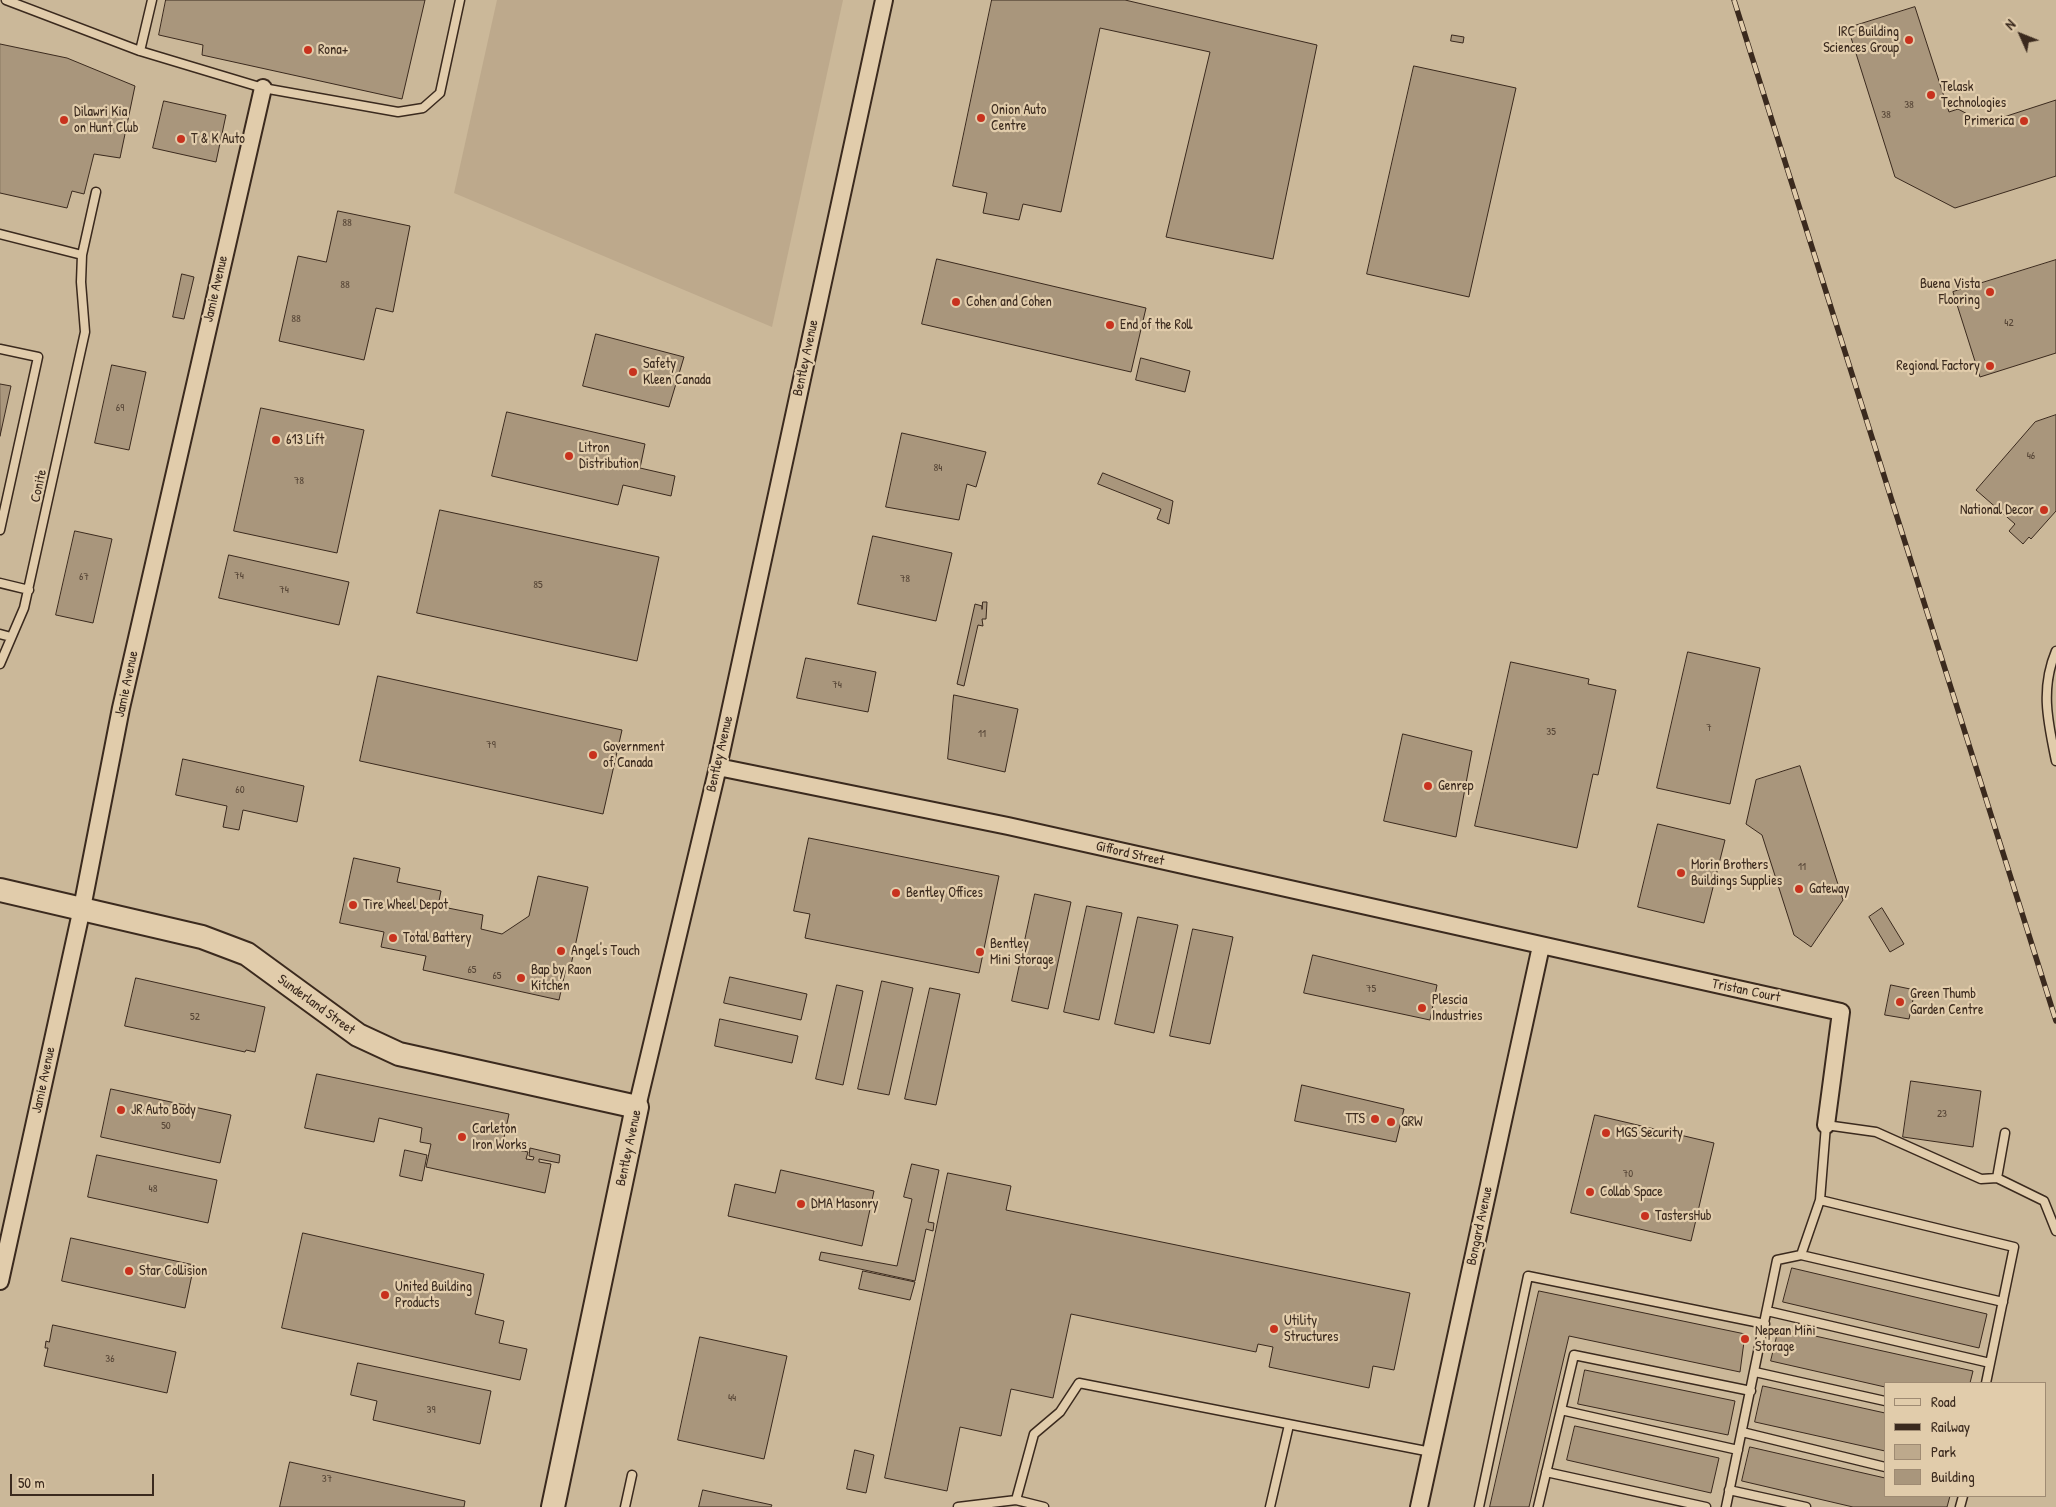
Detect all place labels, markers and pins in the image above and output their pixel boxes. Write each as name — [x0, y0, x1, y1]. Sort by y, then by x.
place label: IRC Building Sciences Group — [1823, 24, 1899, 56]
marker: IRC Building Sciences Group — [1903, 34, 1915, 46]
place label: Rona+ — [318, 42, 349, 58]
marker: Rona+ — [302, 44, 314, 56]
place label: Telask Technologies — [1941, 79, 2006, 111]
marker: Telask Technologies — [1925, 89, 1937, 101]
place label: Onion Auto Centre — [991, 102, 1046, 134]
place label: Dilawri Kia on Hunt Club — [74, 104, 138, 136]
marker: Onion Auto Centre — [975, 112, 987, 124]
place label: Primerica — [1964, 113, 2014, 129]
marker: Dilawri Kia on Hunt Club — [58, 114, 70, 126]
marker: Primerica — [2018, 115, 2030, 127]
place label: T & K Auto — [191, 131, 245, 147]
marker: T & K Auto — [175, 133, 187, 145]
place label: Buena Vista Flooring — [1920, 276, 1980, 308]
marker: Buena Vista Flooring — [1984, 286, 1996, 298]
place label: Cohen and Cohen — [966, 294, 1052, 310]
marker: Cohen and Cohen — [950, 296, 962, 308]
place label: End of the Roll — [1120, 317, 1193, 333]
marker: End of the Roll — [1104, 319, 1116, 331]
place label: Safety Kleen Canada — [643, 356, 711, 388]
place label: Regional Factory — [1896, 358, 1980, 374]
marker: Regional Factory — [1984, 360, 1996, 372]
marker: Safety Kleen Canada — [627, 366, 639, 378]
place label: 613 Lift — [286, 432, 324, 448]
marker: 613 Lift — [270, 434, 282, 446]
place label: Litron Distribution — [579, 440, 639, 472]
marker: Litron Distribution — [563, 450, 575, 462]
place label: National Decor — [1960, 502, 2034, 518]
marker: National Decor — [2038, 504, 2050, 516]
place label: Government of Canada — [603, 739, 664, 772]
marker: Government of Canada — [587, 749, 599, 761]
place label: Genrep — [1438, 778, 1474, 794]
marker: Genrep — [1422, 780, 1434, 792]
place label: Morin Brothers Buildings Supplies — [1691, 857, 1782, 890]
marker: Morin Brothers Buildings Supplies — [1675, 867, 1687, 879]
place label: Gateway — [1809, 881, 1849, 897]
marker: Gateway — [1793, 883, 1805, 895]
place label: Bentley Offices — [906, 885, 983, 901]
marker: Bentley Offices — [890, 887, 902, 899]
place label: Tire Wheel Depot — [363, 897, 448, 913]
marker: Tire Wheel Depot — [347, 899, 359, 911]
place label: Total Battery — [403, 930, 472, 946]
marker: Total Battery — [387, 932, 399, 944]
place label: Bentley Mini Storage — [990, 936, 1054, 969]
place label: Angel's Touch — [571, 943, 640, 959]
marker: Angel's Touch — [555, 945, 567, 957]
marker: Bentley Mini Storage — [974, 946, 986, 958]
place label: Bap by Raon Kitchen — [531, 962, 592, 994]
marker: Bap by Raon Kitchen — [515, 972, 527, 984]
place label: Green Thumb Garden Centre — [1910, 986, 1984, 1019]
place label: Plescia Industries — [1432, 992, 1482, 1024]
marker: Green Thumb Garden Centre — [1894, 996, 1906, 1008]
marker: Plescia Industries — [1416, 1002, 1428, 1014]
place label: JR Auto Body — [131, 1102, 196, 1118]
marker: JR Auto Body — [115, 1104, 127, 1116]
place label: TTS — [1345, 1111, 1365, 1127]
marker: TTS — [1369, 1113, 1381, 1125]
place label: GRW — [1401, 1114, 1423, 1130]
marker: GRW — [1385, 1116, 1397, 1128]
place label: Carleton Iron Works — [472, 1121, 527, 1154]
place label: MGS Security — [1616, 1125, 1683, 1141]
marker: MGS Security — [1600, 1127, 1612, 1139]
marker: Carleton Iron Works — [456, 1131, 468, 1143]
place label: Collab Space — [1600, 1184, 1663, 1200]
marker: Collab Space — [1584, 1186, 1596, 1198]
place label: DMA Masonry — [811, 1196, 879, 1212]
marker: DMA Masonry — [795, 1198, 807, 1210]
place label: TastersHub — [1655, 1208, 1712, 1224]
marker: TastersHub — [1639, 1210, 1651, 1222]
place label: Star Collision — [139, 1263, 207, 1279]
marker: Star Collision — [123, 1265, 135, 1277]
place label: United Building Products — [395, 1279, 472, 1311]
marker: United Building Products — [379, 1289, 391, 1301]
place label: Utility Structures — [1284, 1313, 1338, 1345]
marker: Utility Structures — [1268, 1323, 1280, 1335]
place label: Nepean Mini Storage — [1755, 1323, 1816, 1355]
marker: Nepean Mini Storage — [1739, 1333, 1751, 1345]

